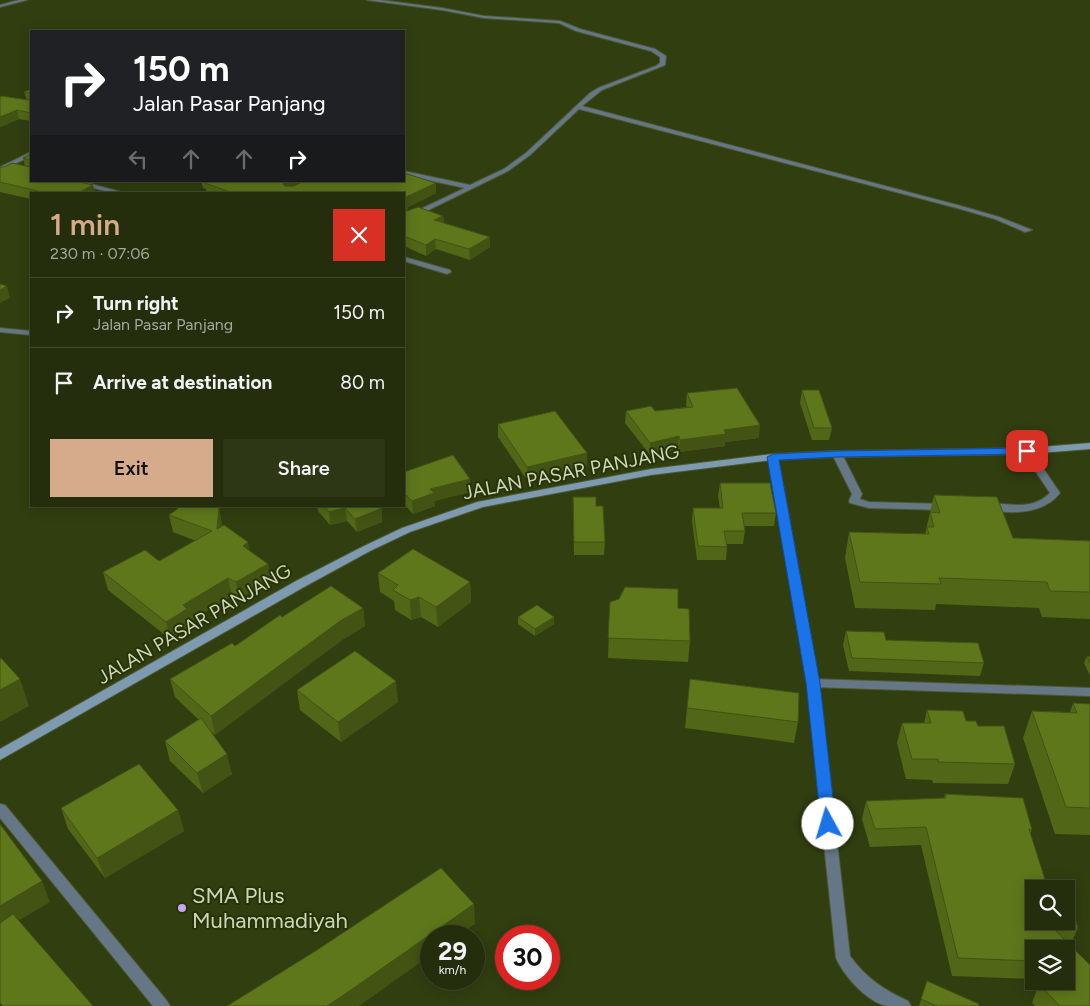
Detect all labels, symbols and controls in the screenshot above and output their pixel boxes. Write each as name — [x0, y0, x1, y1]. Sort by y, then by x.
text: 150 m — [133, 48, 230, 90]
icon: right — [50, 50, 115, 115]
text: Jalan Pasar Panjang — [133, 90, 326, 117]
icon: left — [124, 145, 152, 173]
icon: ahead — [177, 145, 205, 173]
icon: ahead — [230, 145, 258, 173]
icon: right — [283, 145, 311, 173]
text: 1 min — [50, 206, 120, 243]
button: close — [333, 209, 385, 261]
text: 230 m · 07:06 — [50, 244, 150, 263]
text: Turn right — [93, 292, 179, 315]
icon: right — [50, 299, 78, 327]
text: 150 m — [333, 301, 385, 324]
text: Jalan Pasar Panjang — [93, 315, 233, 334]
icon: arrive — [50, 369, 78, 397]
text: Arrive at destination — [93, 371, 272, 394]
text: 80 m — [340, 371, 385, 394]
pin — [1006, 430, 1048, 472]
icon: arrive — [1013, 437, 1041, 465]
button: Exit — [50, 439, 213, 497]
button: Share — [223, 439, 385, 497]
street label: JALAN PASAR PANJANG — [461, 440, 681, 504]
street label: JALAN PASAR PANJANG — [93, 559, 295, 689]
position arrow — [801, 797, 853, 849]
map controls — [1025, 880, 1075, 990]
button: search — [1025, 880, 1075, 930]
place label: SMA Plus Muhammadiyah — [192, 882, 348, 934]
marker: SMA Plus Muhammadiyah — [176, 902, 188, 914]
speed limit sign: 30 — [495, 925, 560, 990]
text: 29 — [438, 936, 467, 966]
button: layers — [1025, 940, 1075, 990]
text: km/h — [439, 963, 466, 977]

